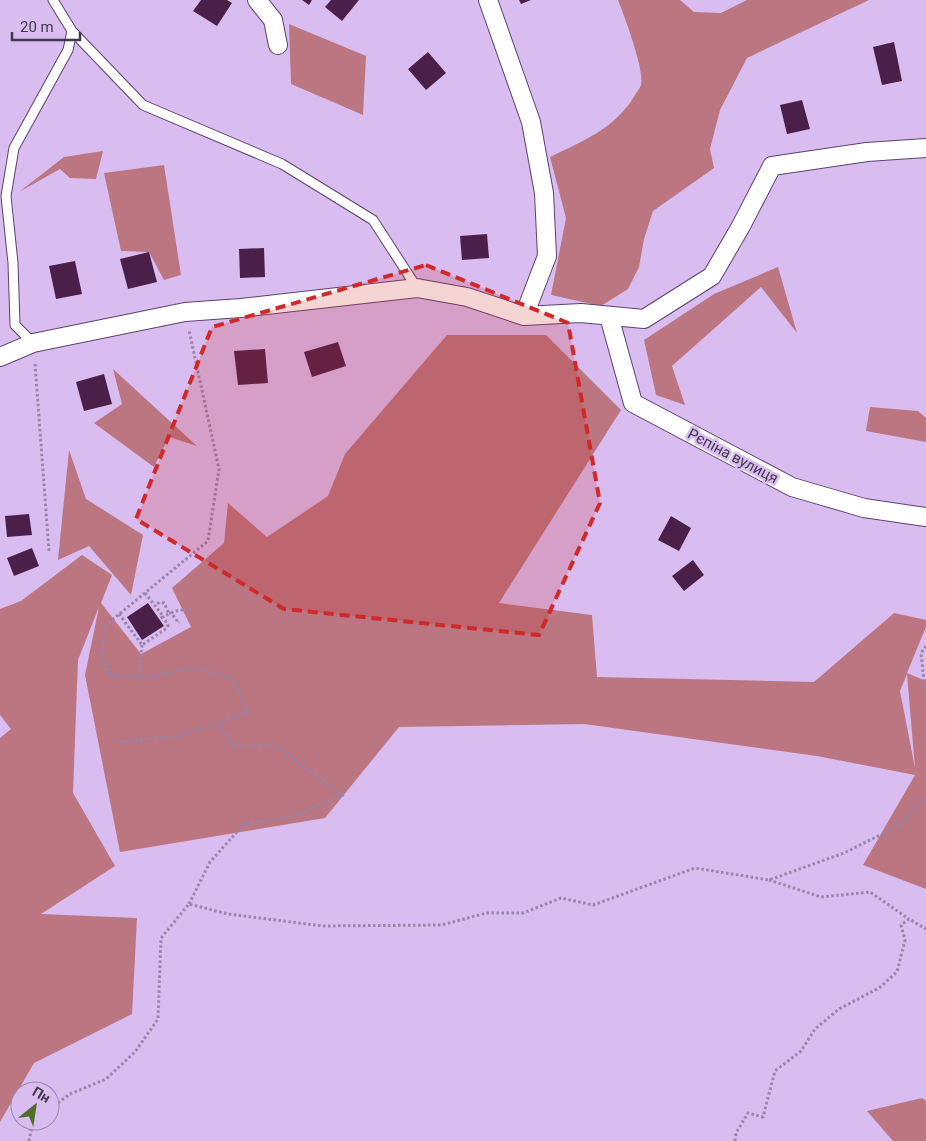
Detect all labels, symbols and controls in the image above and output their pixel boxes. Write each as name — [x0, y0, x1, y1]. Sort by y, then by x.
scale bar — [12, 10, 80, 42]
text: 20 m — [20, 18, 54, 36]
street label: Рєпіна вулиця — [685, 425, 781, 487]
north arrow — [10, 1081, 60, 1131]
text: Пн — [30, 1083, 53, 1106]

